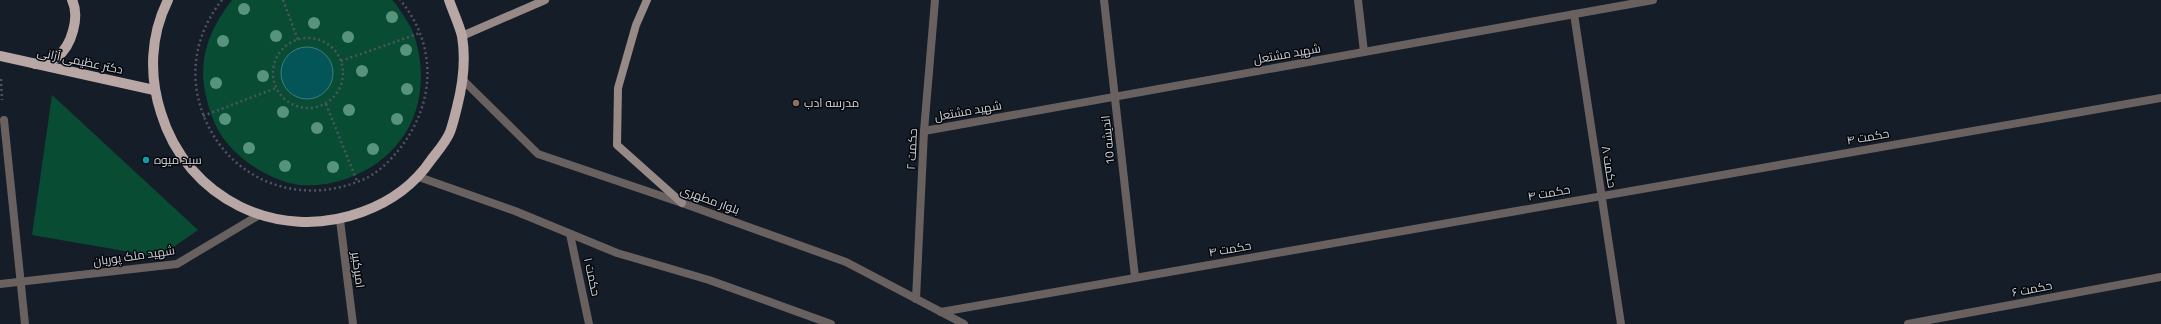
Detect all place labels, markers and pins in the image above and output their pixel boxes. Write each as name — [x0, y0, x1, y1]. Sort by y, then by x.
place label: مدرسه ادب — [804, 91, 859, 114]
marker: مدرسه ادب — [791, 98, 801, 108]
place label: سبد میوه — [154, 148, 202, 171]
marker: سبد میوه — [141, 155, 151, 165]

